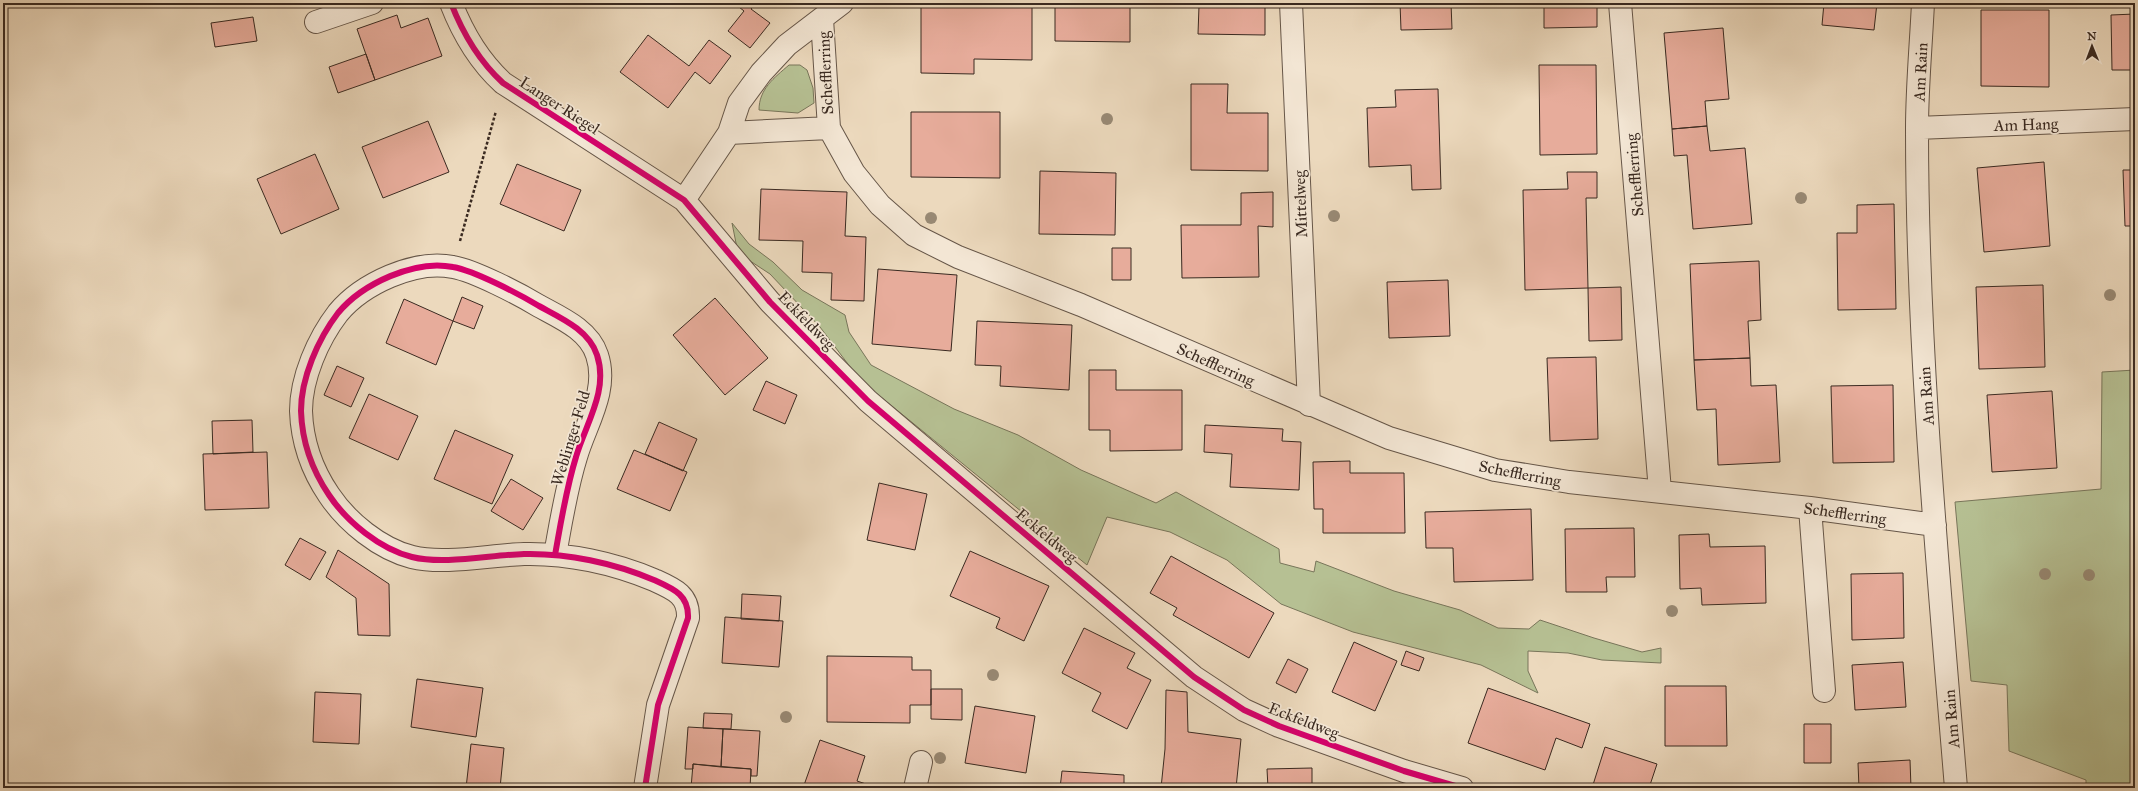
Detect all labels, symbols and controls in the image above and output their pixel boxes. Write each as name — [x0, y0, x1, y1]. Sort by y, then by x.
north arrow — [2072, 26, 2112, 66]
street label: Schefflerring — [814, 30, 838, 115]
text: N — [2087, 30, 2097, 43]
street label: Am Rain — [1909, 42, 1932, 103]
street label: Langer Riegel — [516, 73, 604, 140]
street label: Am Hang — [1993, 114, 2059, 136]
street label: Schefflerring — [1621, 132, 1649, 217]
street label: Mittelweg — [1290, 169, 1312, 238]
street label: Eckfeldweg — [773, 287, 840, 355]
street label: Schefflerring — [1173, 339, 1258, 391]
street label: Am Rain — [1915, 366, 1938, 427]
street label: Weblinger Feld — [547, 388, 595, 489]
street label: Schefflerring — [1477, 456, 1563, 492]
street label: Schefflerring — [1802, 498, 1888, 530]
street label: Eckfeldweg — [1011, 504, 1082, 568]
street label: Am Rain — [1939, 689, 1964, 750]
street label: Eckfeldweg — [1265, 698, 1342, 744]

